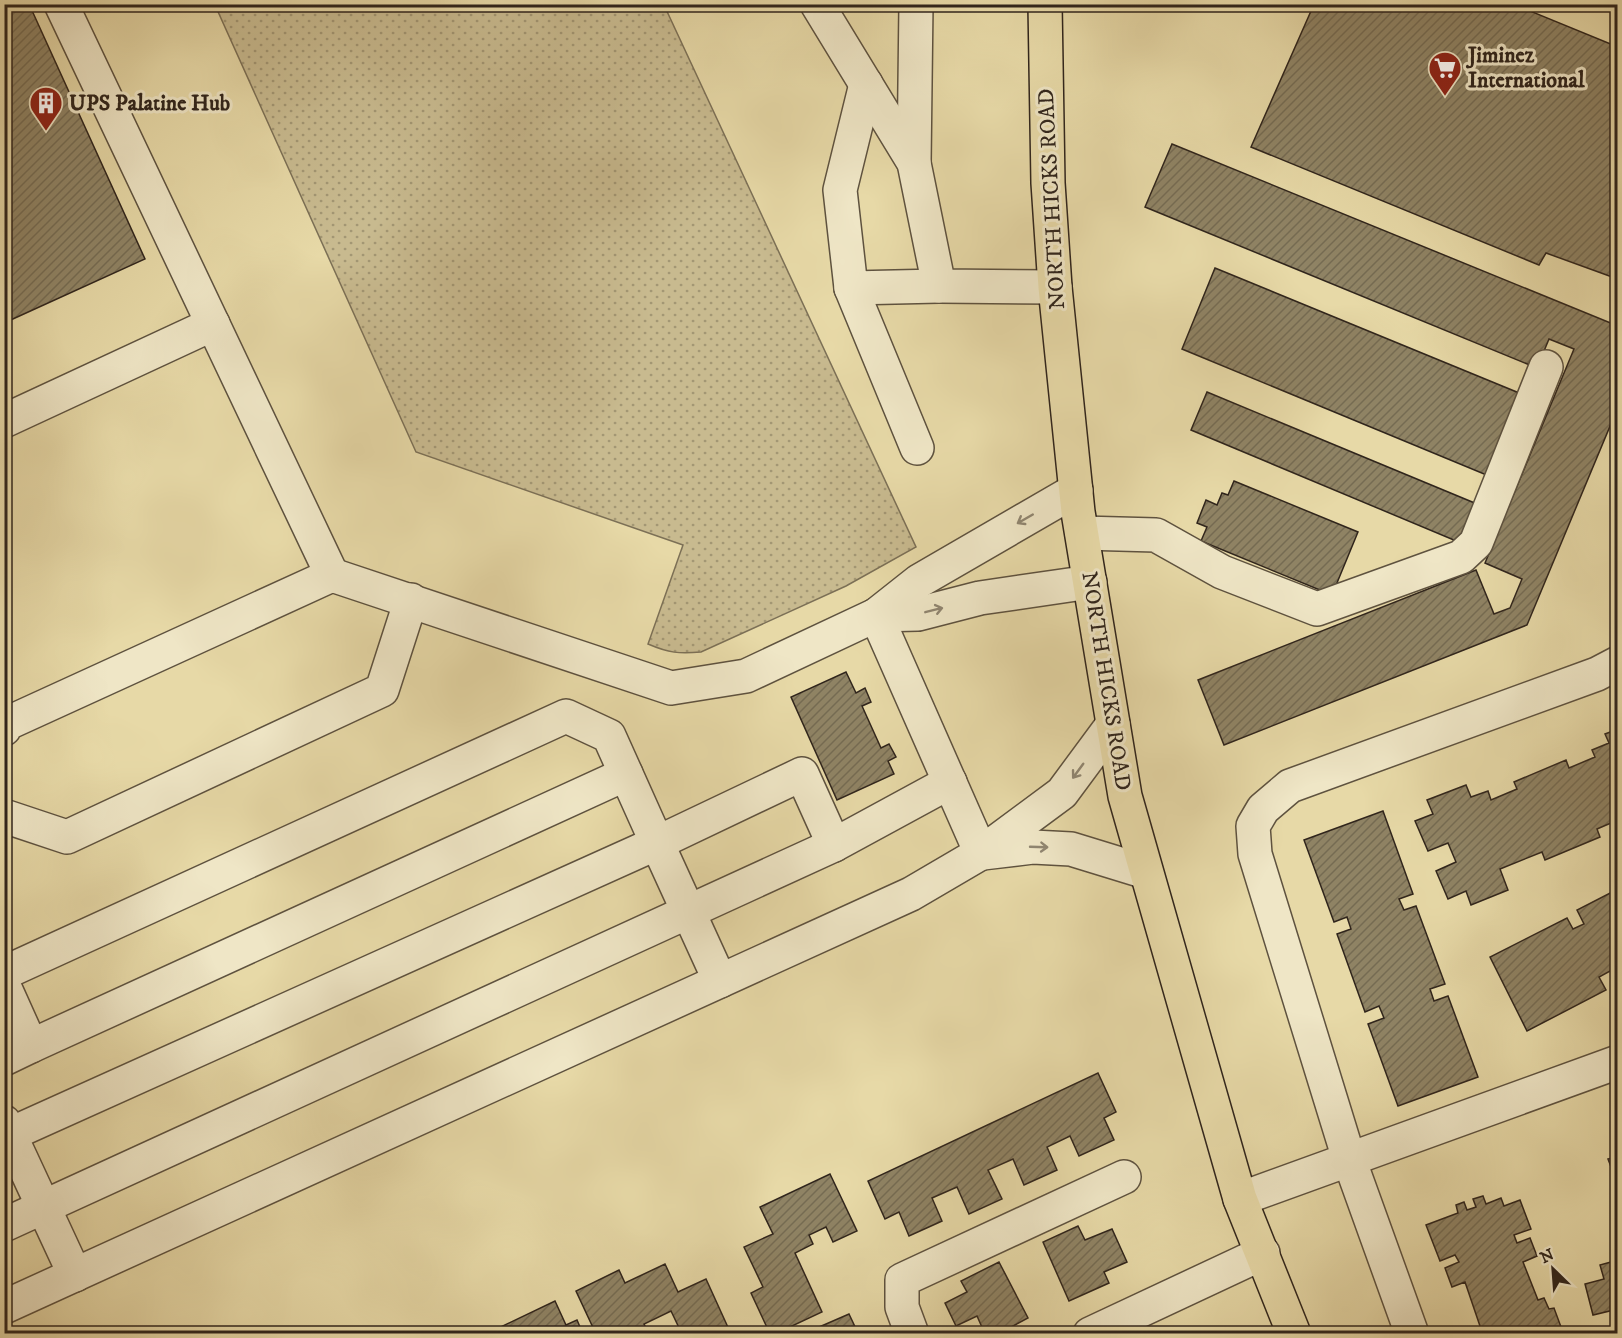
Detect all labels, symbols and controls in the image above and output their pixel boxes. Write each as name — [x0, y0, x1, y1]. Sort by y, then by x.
place label: Jiminez International — [1465, 42, 1585, 94]
supermarket icon: Jiminez International — [1427, 50, 1463, 97]
building icon: UPS Palatine Hub — [28, 85, 64, 132]
street label: NORTH HICKS ROAD — [1033, 88, 1071, 310]
place label: UPS Palatine Hub — [69, 90, 230, 117]
one-way arrow — [1017, 514, 1034, 526]
street label: NORTH HICKS ROAD — [1075, 570, 1137, 792]
one-way arrow — [924, 603, 943, 615]
one-way arrow — [1072, 763, 1084, 779]
one-way arrow — [1029, 842, 1049, 853]
north arrow — [1523, 1239, 1583, 1299]
text: N — [1537, 1244, 1557, 1268]

